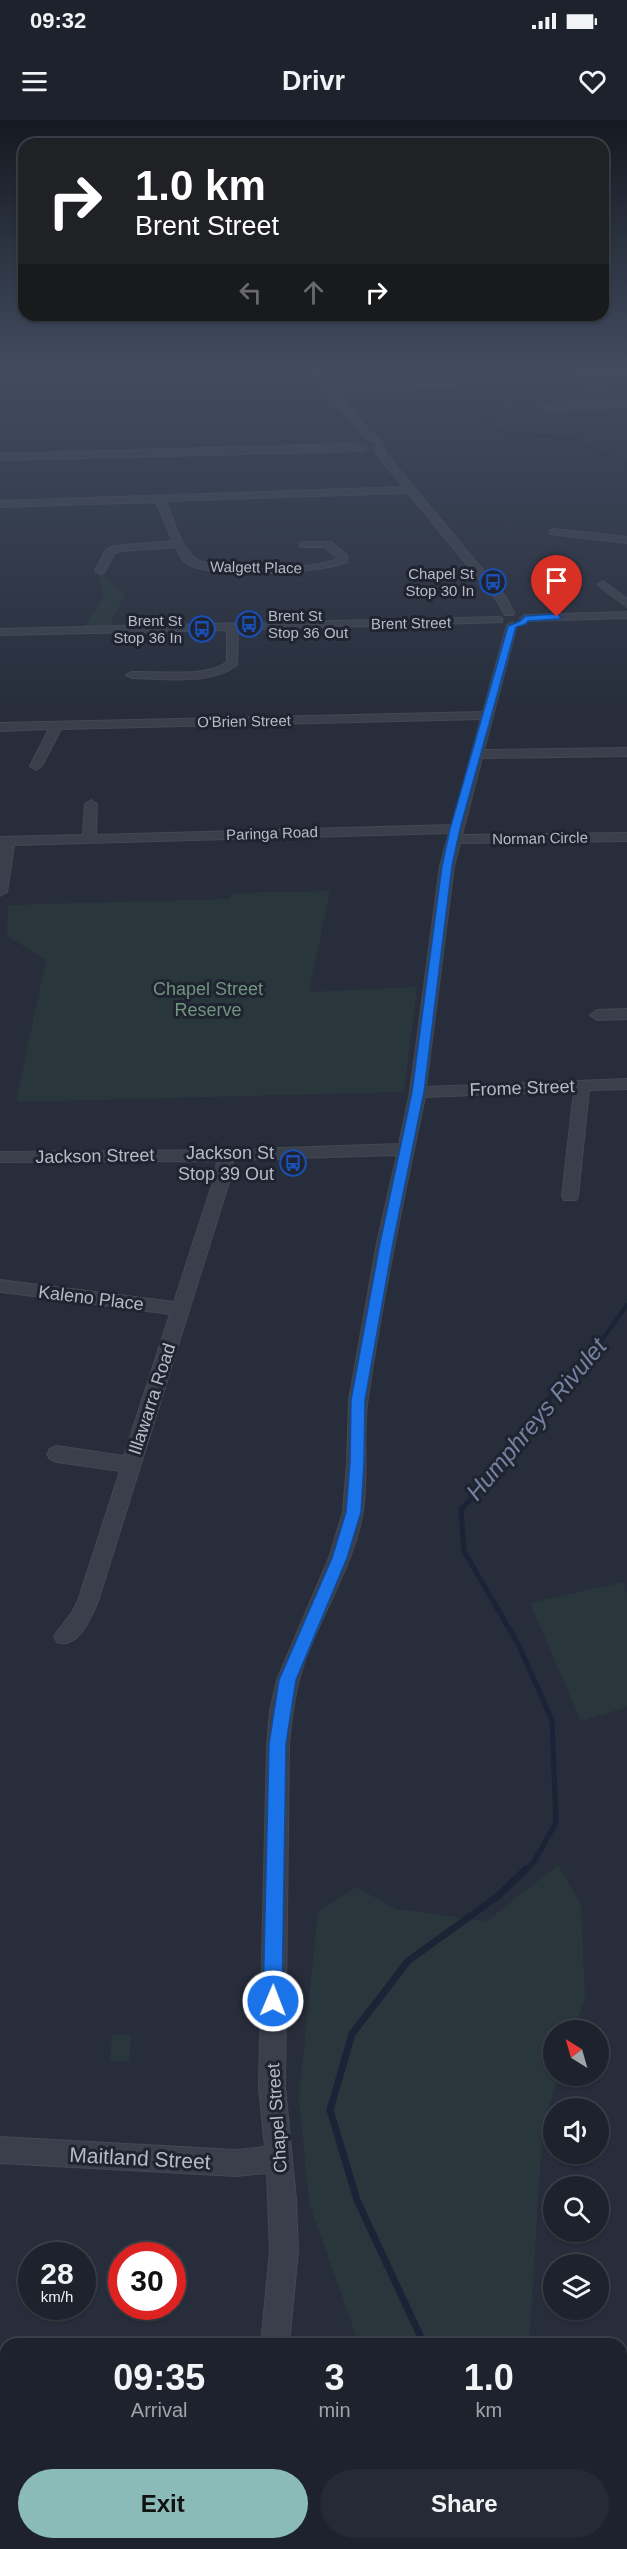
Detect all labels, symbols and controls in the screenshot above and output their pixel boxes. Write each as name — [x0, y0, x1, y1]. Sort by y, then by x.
text: 09:32 — [30, 8, 86, 33]
icon: menu — [18, 65, 51, 98]
icon: heart — [576, 65, 609, 98]
text: Drivr — [282, 66, 345, 96]
icon: right — [36, 162, 114, 240]
text: 1.0 km — [135, 162, 266, 209]
text: Brent Street — [135, 211, 279, 241]
icon: left — [234, 276, 267, 309]
icon: ahead — [297, 276, 330, 309]
icon: right — [360, 276, 393, 309]
pin — [531, 555, 582, 617]
street label: Walgett Place — [210, 558, 302, 576]
icon: arrive — [540, 564, 573, 597]
place label: Chapel St Stop 30 In — [406, 565, 475, 599]
bus stop icon: Chapel St Stop 30 In — [478, 567, 508, 597]
place label: Brent St Stop 36 Out — [268, 607, 349, 641]
bus stop icon: Brent St Stop 36 Out — [234, 609, 264, 639]
place label: Brent St Stop 36 In — [114, 612, 183, 646]
bus stop icon: Brent St Stop 36 In — [187, 614, 217, 644]
street label: Brent Street — [371, 614, 452, 632]
street label: O'Brien Street — [197, 712, 292, 730]
street label: Paringa Road — [226, 823, 318, 843]
street label: Norman Circle — [492, 829, 588, 847]
park label: Chapel Street Reserve — [153, 979, 263, 1020]
street label: Frome Street — [469, 1076, 575, 1100]
place label: Jackson St Stop 39 Out — [178, 1143, 274, 1184]
street label: Jackson Street — [35, 1145, 155, 1167]
bus stop icon: Jackson St Stop 39 Out — [278, 1148, 308, 1178]
street label: Kaleno Place — [37, 1282, 145, 1314]
water label: Humphreys Rivulet — [461, 1332, 612, 1505]
street label: Illawarra Road — [125, 1341, 179, 1457]
position arrow — [241, 1969, 305, 2033]
north arrow — [543, 2020, 609, 2086]
map controls — [543, 2020, 609, 2320]
street label: Chapel Street — [263, 2062, 291, 2174]
button: sound — [543, 2098, 609, 2164]
street label: Maitland Street — [69, 2143, 211, 2173]
button: search — [543, 2176, 609, 2242]
speed limit sign: 30 — [108, 2242, 186, 2320]
button: layers — [543, 2254, 609, 2320]
text: 28 — [40, 2257, 74, 2290]
text: km/h — [41, 2288, 73, 2305]
text: 09:35 — [113, 2357, 205, 2398]
text: 3 — [324, 2357, 345, 2398]
text: 1.0 — [464, 2357, 514, 2398]
text: Arrival — [131, 2399, 188, 2421]
text: min — [318, 2399, 351, 2421]
text: km — [475, 2399, 502, 2421]
button: Exit — [18, 2469, 308, 2538]
button: Share — [320, 2469, 609, 2538]

